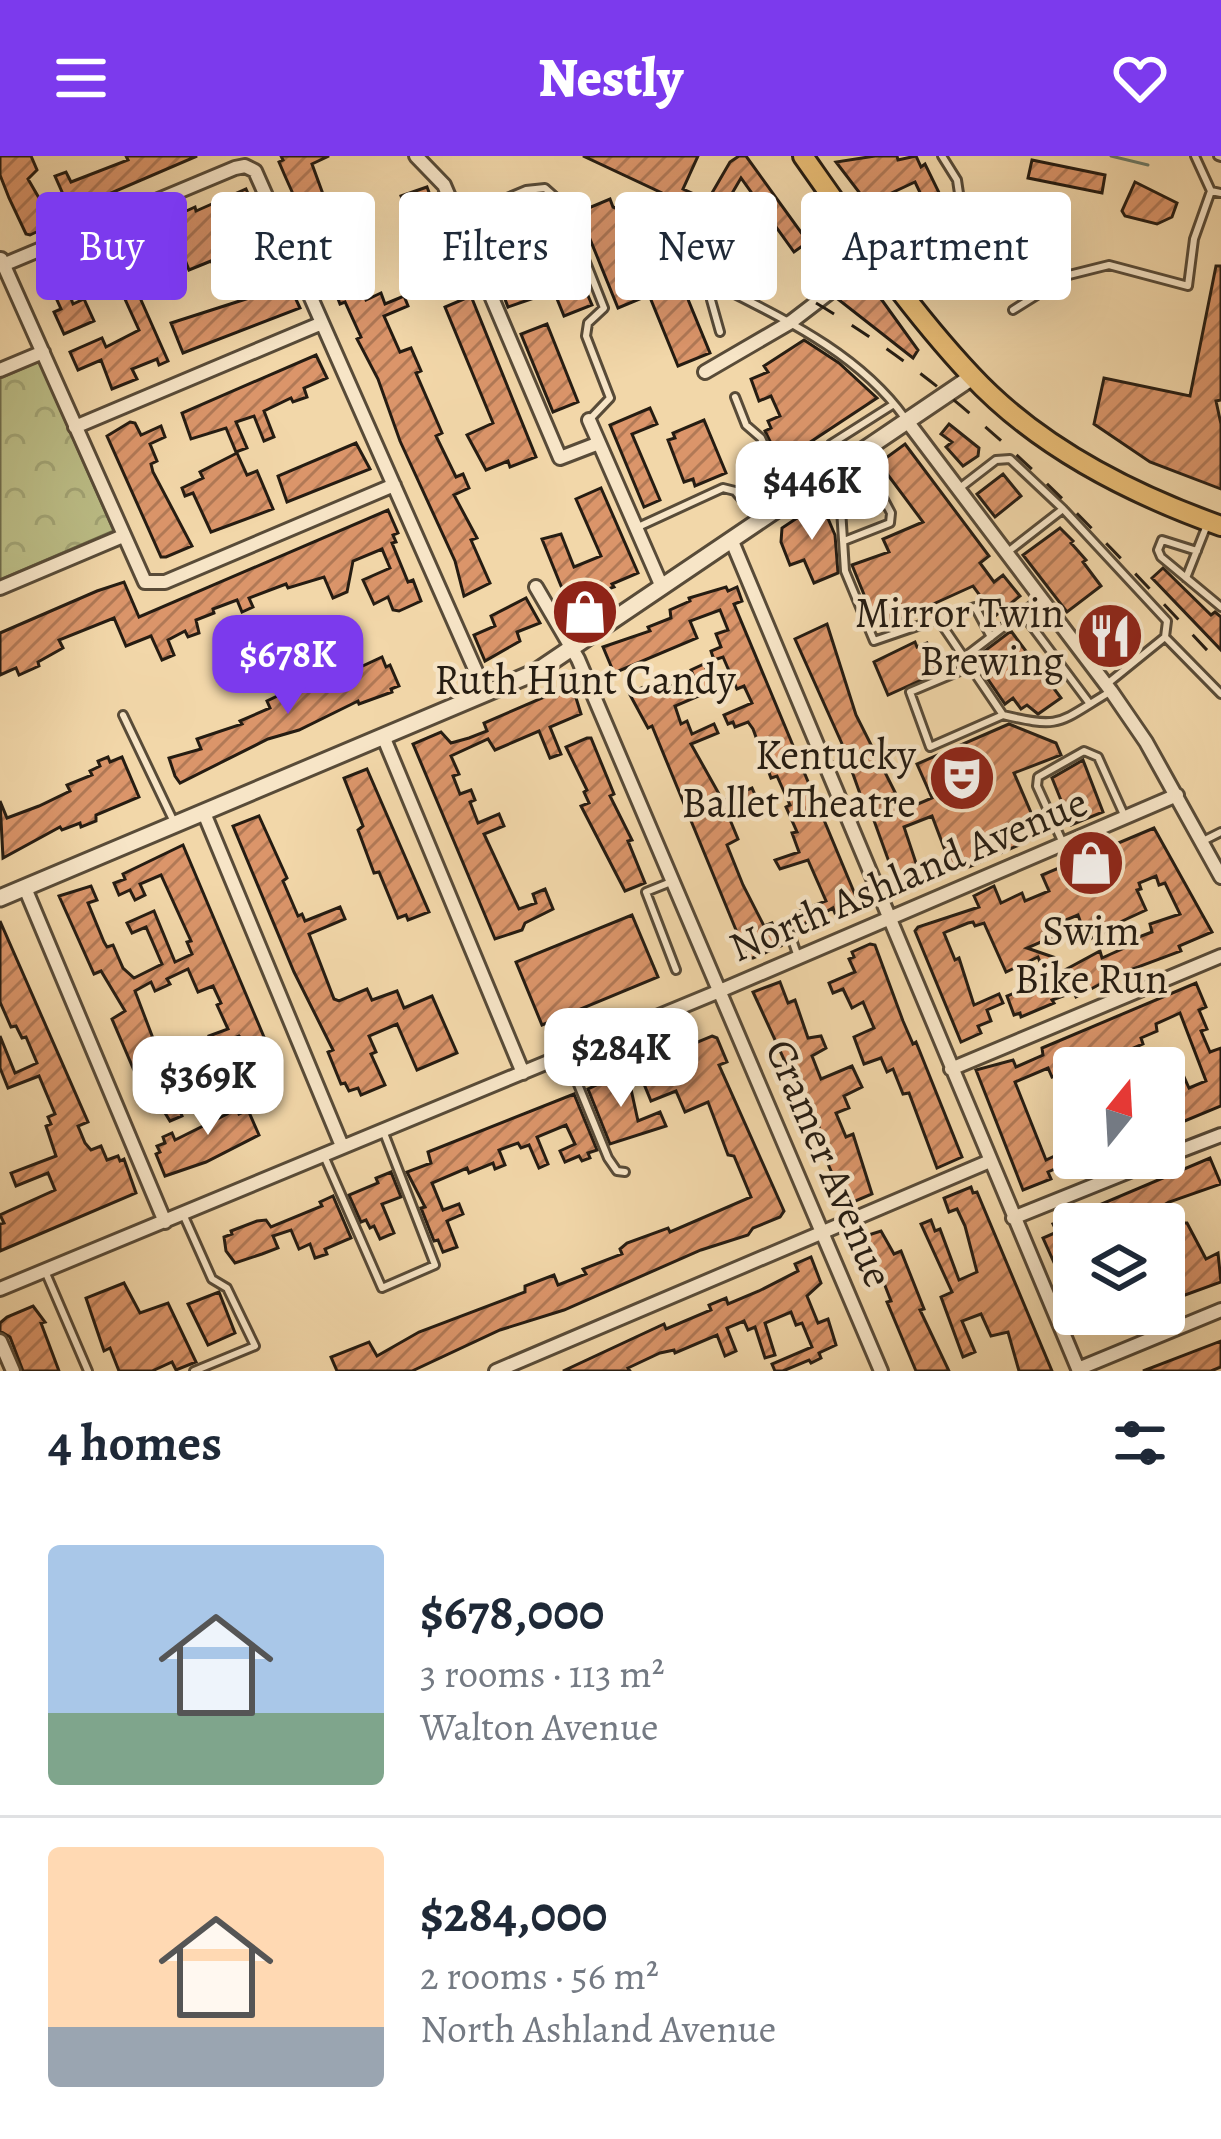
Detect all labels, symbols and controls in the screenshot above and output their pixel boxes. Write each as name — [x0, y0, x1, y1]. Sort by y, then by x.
text: Nestly — [538, 41, 683, 115]
icon: menu — [48, 45, 114, 111]
icon: heart — [1107, 45, 1173, 111]
chip: Buy — [36, 192, 187, 300]
chip: Rent — [211, 192, 375, 300]
chip: Filters — [399, 192, 591, 300]
chip: New — [615, 192, 777, 300]
chip: Apartment — [801, 192, 1071, 300]
pin: $446K — [728, 441, 896, 543]
text: $446K — [763, 453, 861, 506]
shop icon: Ruth Hunt Candy — [550, 577, 620, 647]
place label: Mirror Twin Brewing — [855, 584, 1064, 689]
restaurant icon: Mirror Twin Brewing — [1075, 601, 1145, 671]
pin: $678K — [204, 615, 372, 717]
text: $678K — [239, 627, 337, 680]
place label: Ruth Hunt Candy — [434, 651, 737, 708]
place label: Kentucky Ballet Theatre — [682, 726, 917, 831]
theatre icon: Kentucky Ballet Theatre — [927, 743, 997, 813]
street label: North Ashland Avenue — [720, 773, 1096, 975]
shop icon: Swim Bike Run — [1056, 828, 1126, 898]
place label: Swim Bike Run — [1014, 902, 1168, 1007]
pin: $284K — [537, 1008, 705, 1110]
text: $284K — [571, 1020, 671, 1073]
street label: Cramer Avenue — [752, 1030, 908, 1296]
pin: $369K — [124, 1036, 292, 1138]
north arrow — [1053, 1047, 1185, 1179]
map controls — [1053, 1047, 1185, 1335]
text: $369K — [160, 1048, 256, 1101]
button: layers — [1053, 1203, 1185, 1335]
text: 4 homes — [48, 1408, 222, 1478]
icon: filters — [1107, 1410, 1173, 1476]
text: $678,000 — [420, 1577, 605, 1647]
icon: home — [144, 1593, 288, 1737]
text: 3 rooms · 113 m² — [420, 1647, 665, 1700]
text: Walton Avenue — [420, 1700, 658, 1753]
text: $284,000 — [420, 1879, 608, 1949]
icon: home — [144, 1895, 288, 2039]
text: 2 rooms · 56 m² — [420, 1949, 659, 2002]
text: North Ashland Avenue — [420, 2002, 776, 2055]

